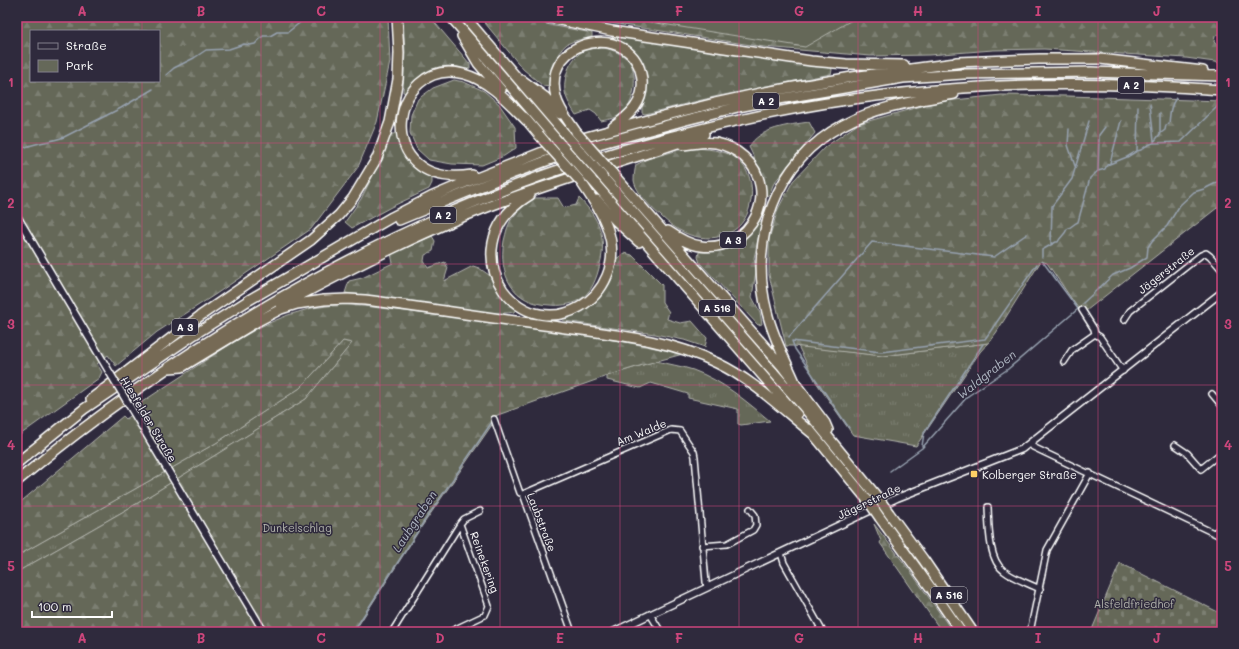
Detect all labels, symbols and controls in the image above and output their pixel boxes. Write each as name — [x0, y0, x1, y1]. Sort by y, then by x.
text: A — [77, 2, 87, 19]
text: B — [197, 2, 206, 19]
text: C — [316, 2, 326, 19]
text: D — [435, 2, 445, 19]
text: E — [556, 2, 564, 19]
text: F — [675, 2, 683, 19]
text: G — [794, 2, 804, 19]
text: H — [913, 2, 923, 19]
text: I — [1035, 2, 1042, 19]
text: J — [1153, 2, 1161, 19]
legend — [30, 30, 160, 82]
text: Straße — [66, 37, 107, 53]
text: Park — [66, 57, 93, 73]
text: 1 — [8, 73, 14, 90]
text: 1 — [1225, 73, 1231, 90]
road number: A 2 — [1118, 77, 1144, 93]
road number: A 2 — [753, 93, 779, 109]
text: 2 — [7, 194, 15, 211]
text: 2 — [1224, 194, 1232, 211]
road number: A 2 — [430, 207, 456, 223]
road number: A 3 — [720, 232, 746, 248]
street label: Jägerstraße — [1135, 243, 1198, 297]
road number: A 516 — [699, 300, 735, 316]
text: 3 — [7, 315, 15, 332]
text: 3 — [1224, 315, 1232, 332]
road number: A 3 — [172, 319, 198, 335]
water label: Waldgraben — [953, 346, 1019, 402]
street label: Hiesfelder Straße — [118, 373, 181, 465]
street label: Am Walde — [614, 415, 669, 449]
text: 4 — [7, 436, 15, 453]
text: 4 — [1224, 436, 1232, 453]
place label: Kolberger Straße — [982, 467, 1077, 482]
marker: Kolberger Straße — [969, 469, 979, 479]
street label: Jägerstraße — [835, 480, 903, 522]
water label: Laubgraben — [388, 487, 440, 555]
street label: Laubstraße — [524, 490, 560, 554]
park label: Dunkelschlag — [262, 520, 332, 535]
street label: Reinekering — [467, 529, 503, 595]
text: 5 — [7, 557, 15, 574]
text: 5 — [1224, 557, 1232, 574]
road number: A 516 — [931, 587, 967, 603]
scale bar — [32, 593, 112, 619]
park label: Alsfeldfriedhof — [1094, 596, 1175, 611]
text: 100 m — [38, 598, 72, 614]
text: A — [77, 629, 87, 646]
text: B — [197, 629, 206, 646]
text: C — [316, 629, 326, 646]
text: D — [435, 629, 445, 646]
text: E — [556, 629, 564, 646]
text: F — [675, 629, 683, 646]
text: G — [794, 629, 804, 646]
text: H — [913, 629, 923, 646]
text: I — [1035, 629, 1042, 646]
text: J — [1153, 629, 1161, 646]

